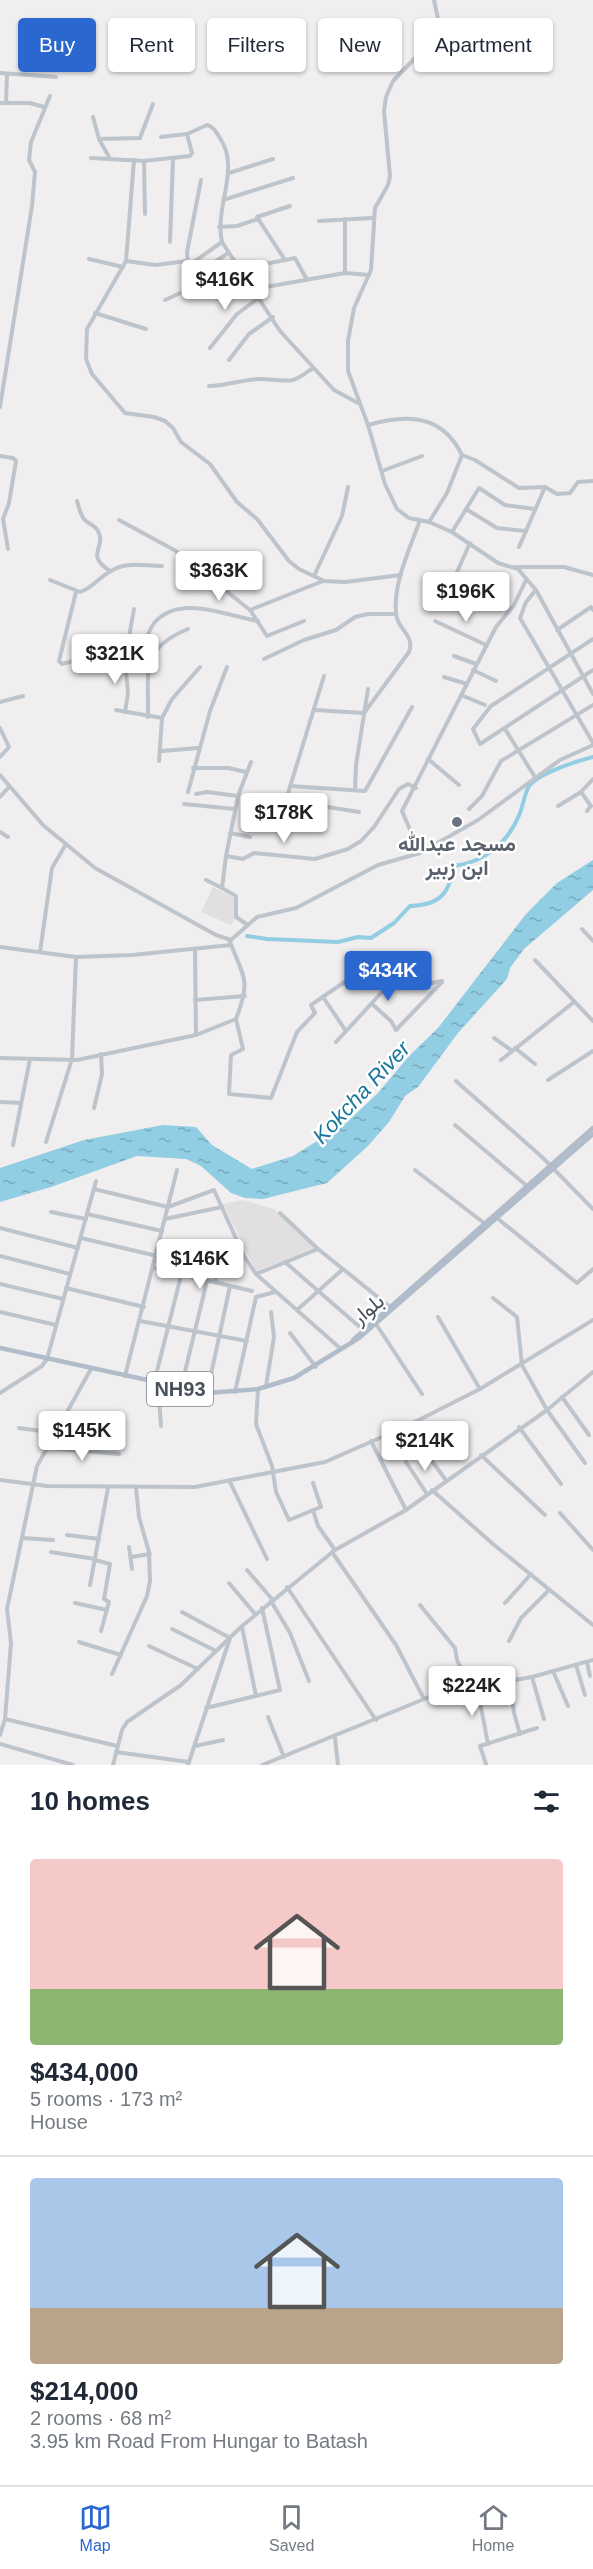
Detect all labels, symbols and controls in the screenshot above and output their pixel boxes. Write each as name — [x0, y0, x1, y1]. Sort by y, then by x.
chip: Buy — [18, 18, 96, 72]
chip: Rent — [108, 18, 195, 72]
chip: Filters — [207, 18, 306, 72]
chip: New — [318, 18, 402, 72]
chip: Apartment — [414, 18, 553, 72]
pin: $416K — [183, 260, 267, 311]
text: $416K — [196, 268, 254, 290]
pin: $363K — [177, 551, 261, 602]
text: $363K — [190, 559, 248, 581]
pin: $196K — [424, 572, 508, 623]
text: $196K — [437, 580, 495, 602]
pin: $321K — [73, 634, 157, 685]
text: $321K — [86, 642, 144, 664]
pin: $178K — [242, 793, 326, 844]
text: $178K — [255, 801, 313, 823]
marker: مسجد عبدالله ابن زبیر — [450, 815, 464, 829]
place label: مسجد عبدالله ابن زبیر — [398, 831, 516, 881]
pin: $434K — [346, 951, 430, 1002]
text: $434K — [359, 959, 417, 981]
water label: Kokcha River — [308, 1035, 416, 1149]
pin: $146K — [158, 1239, 242, 1290]
text: $146K — [171, 1247, 229, 1269]
street label: بلوار — [346, 1289, 389, 1331]
road number: NH93 — [147, 1372, 213, 1406]
pin: $145K — [40, 1411, 124, 1462]
text: $145K — [53, 1419, 111, 1441]
pin: $214K — [383, 1421, 467, 1472]
text: $214K — [396, 1429, 454, 1451]
pin: $224K — [430, 1666, 514, 1717]
text: $224K — [443, 1674, 501, 1696]
icon: filters — [530, 1785, 563, 1818]
text: 10 homes — [30, 1786, 150, 1816]
icon: home — [243, 1898, 351, 2006]
text: $434,000 — [30, 2057, 138, 2087]
text: 5 rooms · 173 m² — [30, 2088, 182, 2110]
text: House — [30, 2111, 88, 2133]
icon: home — [243, 2217, 351, 2325]
text: $214,000 — [30, 2376, 138, 2406]
text: 2 rooms · 68 m² — [30, 2407, 171, 2429]
text: 3.95 km Road From Hungar to Batash — [30, 2430, 368, 2452]
tab: Map — [79, 2501, 112, 2555]
tab: Saved — [269, 2501, 314, 2555]
tab: Home — [472, 2501, 514, 2555]

